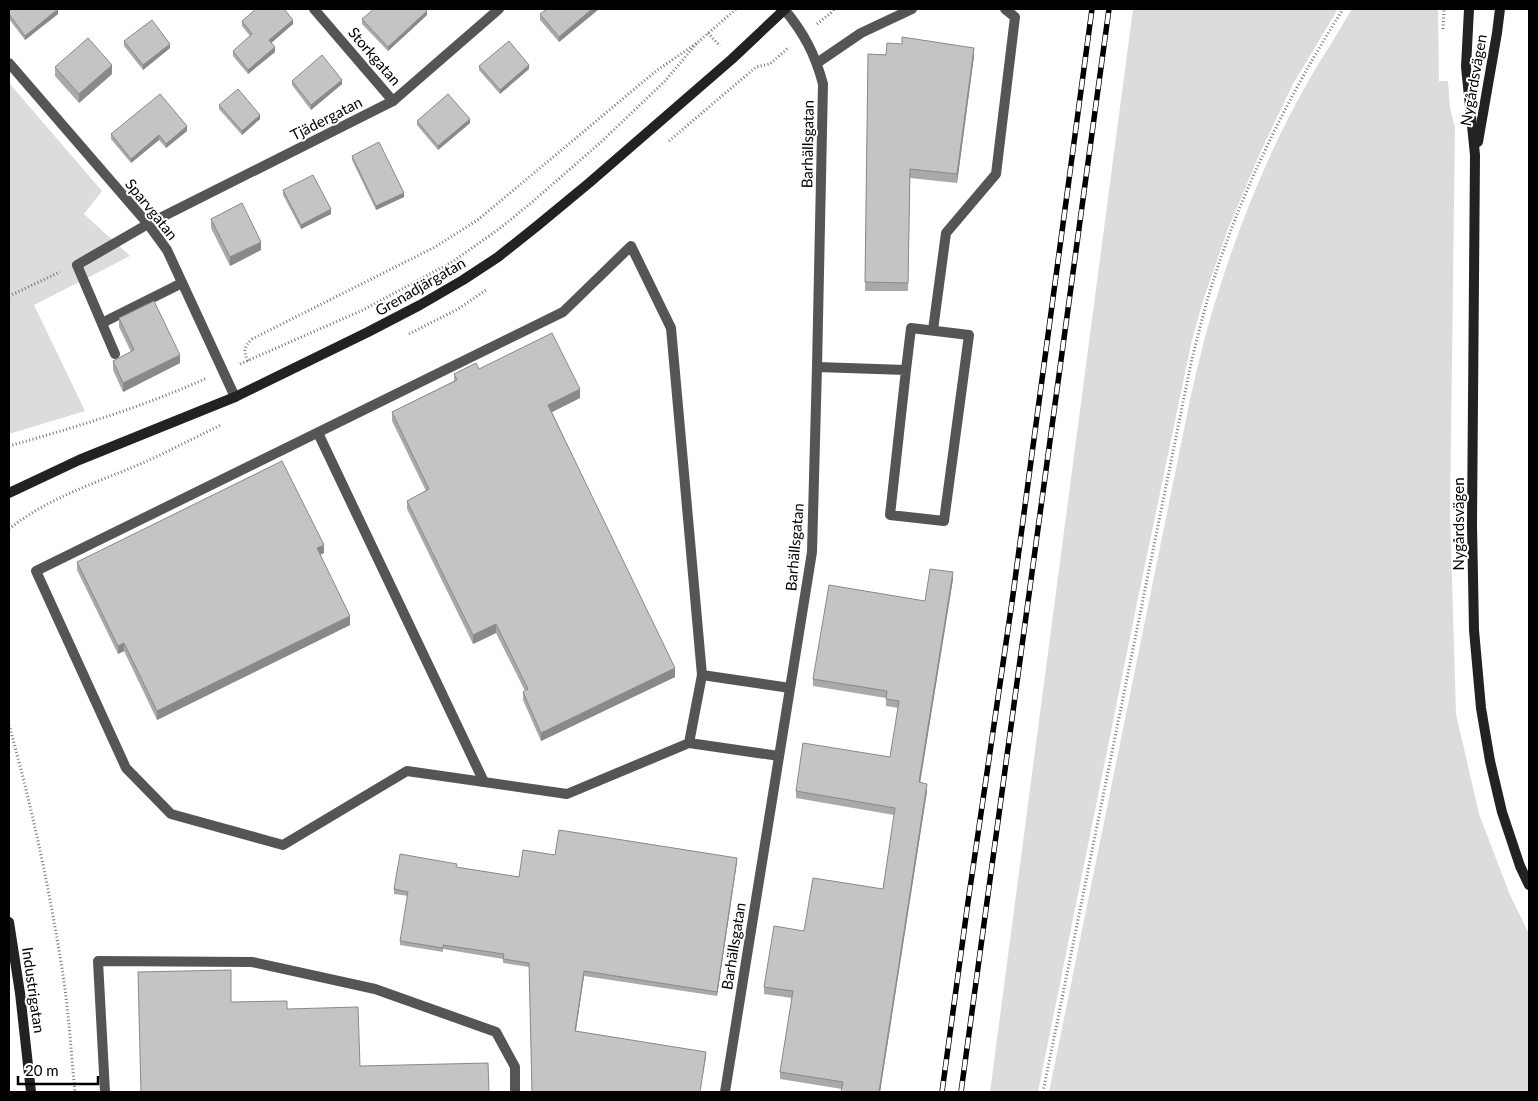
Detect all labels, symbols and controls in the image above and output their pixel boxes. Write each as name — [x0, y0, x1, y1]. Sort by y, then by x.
street label: Storkgatan — [345, 23, 405, 89]
street label: Nygårdsvägen — [1456, 33, 1490, 127]
street label: Tjädergatan — [287, 92, 365, 144]
street label: Barhällsgatan — [797, 100, 817, 188]
street label: Sparvgatan — [122, 175, 182, 243]
street label: Grenadjärgatan — [372, 253, 468, 319]
street label: Nygårdsvägen — [1449, 477, 1467, 571]
street label: Barhällsgatan — [781, 502, 807, 592]
street label: Barhällsgatan — [717, 901, 749, 991]
street label: Industrigatan — [19, 946, 49, 1034]
scale bar — [18, 1054, 98, 1086]
text: 20 m — [25, 1061, 59, 1079]

